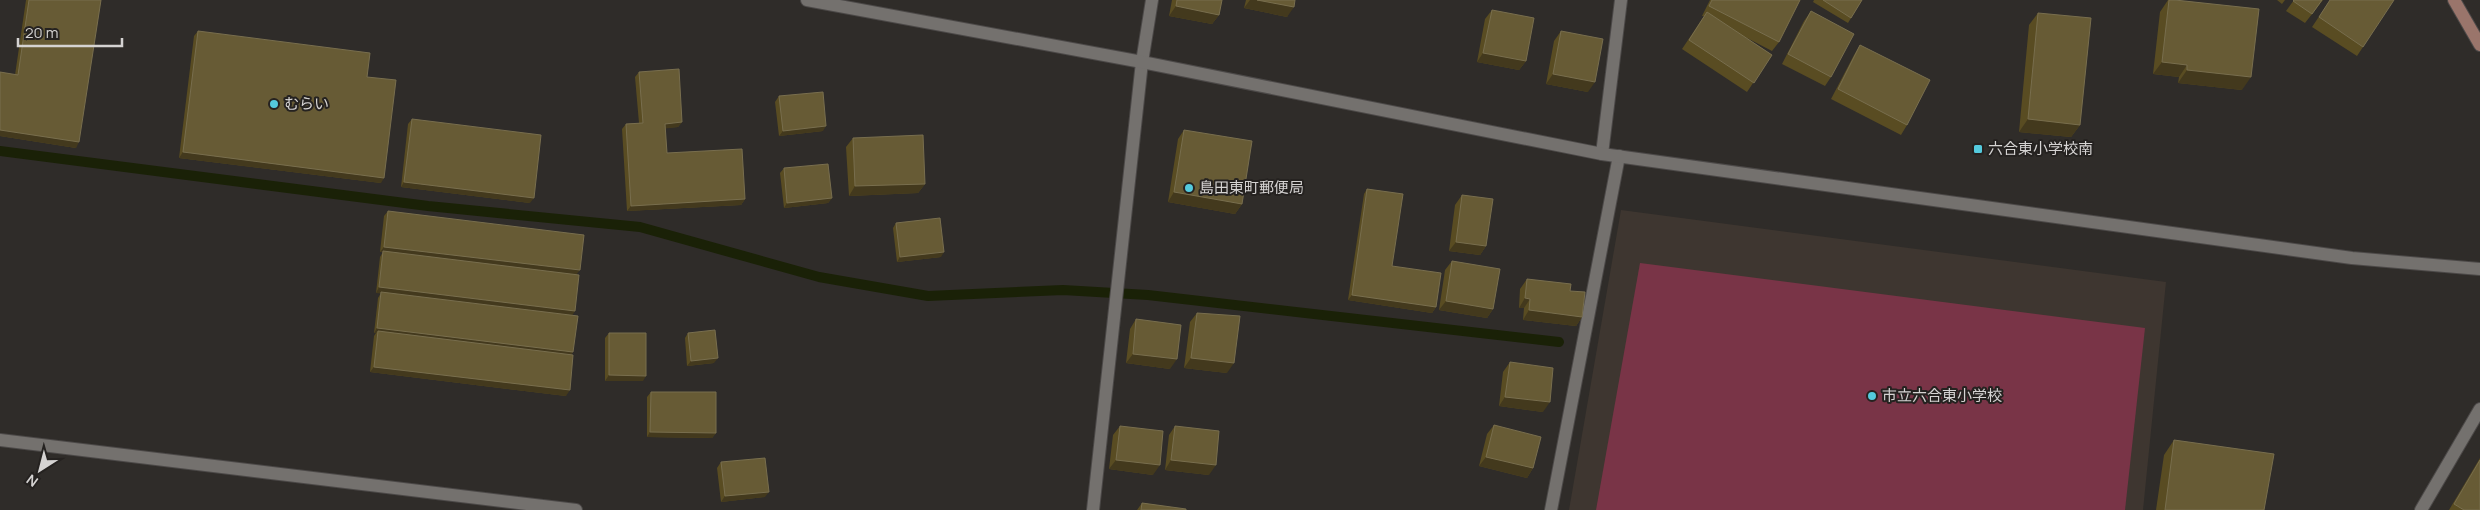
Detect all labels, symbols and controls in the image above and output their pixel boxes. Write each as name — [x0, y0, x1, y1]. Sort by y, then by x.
scale bar — [18, 15, 121, 47]
text: 20 m — [25, 22, 58, 43]
place label: むらい — [284, 93, 329, 114]
marker: むらい — [268, 98, 280, 110]
place label: 六合東小学校南 — [1988, 138, 2093, 159]
marker: 六合東小学校南 — [1972, 143, 1984, 155]
place label: 島田東町郵便局 — [1199, 177, 1304, 198]
marker: 島田東町郵便局 — [1183, 182, 1195, 194]
place label: 市立六合東小学校 — [1882, 385, 2002, 406]
marker: 市立六合東小学校 — [1866, 390, 1878, 402]
north arrow — [15, 445, 65, 495]
text: N — [22, 470, 42, 492]

